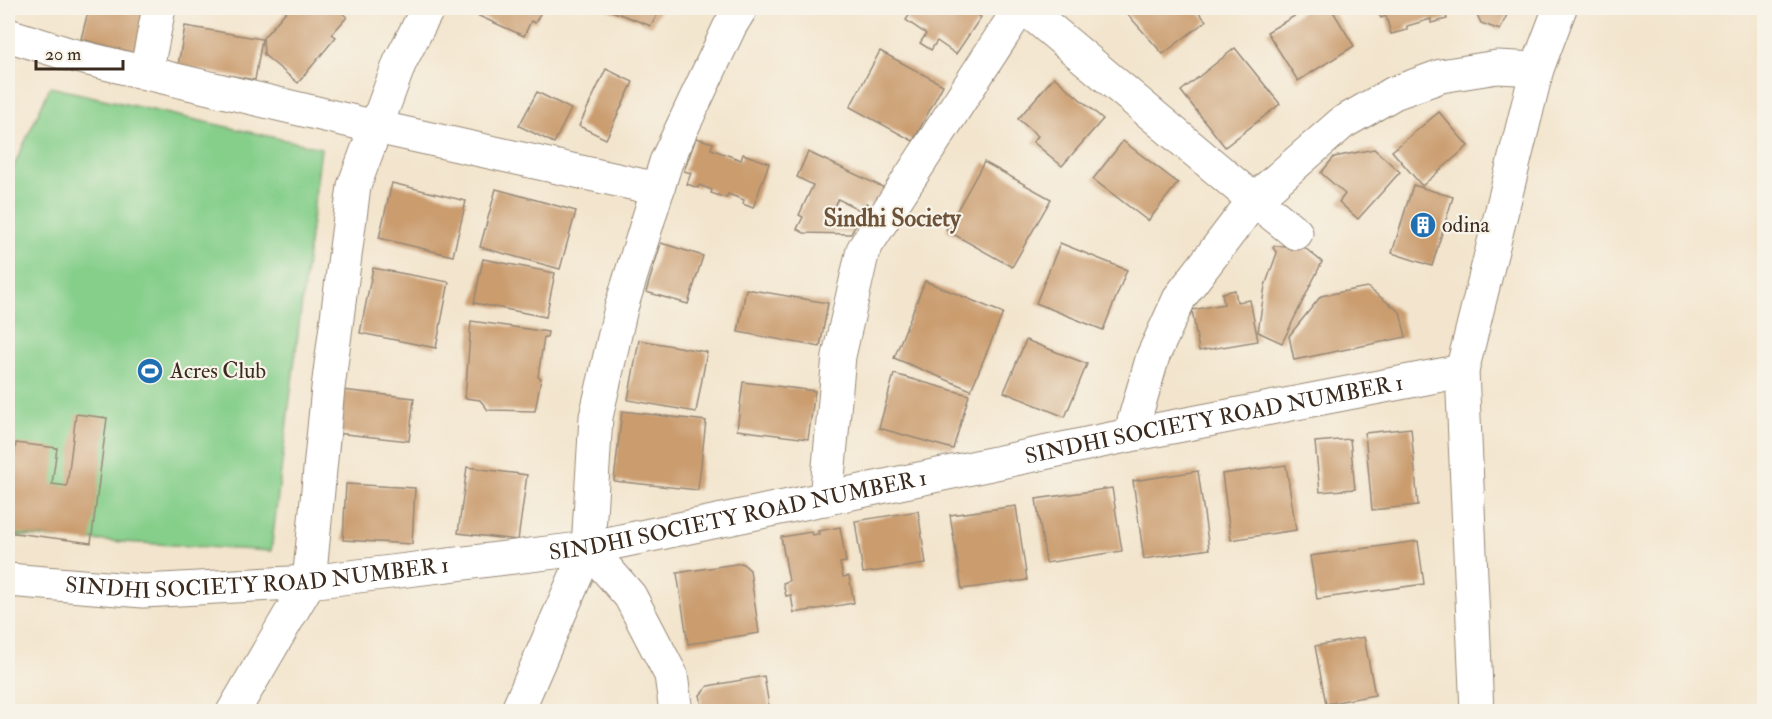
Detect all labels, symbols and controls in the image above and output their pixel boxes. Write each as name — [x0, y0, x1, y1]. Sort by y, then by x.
scale bar — [36, 33, 123, 71]
text: 20 m — [45, 43, 81, 66]
district label: Sindhi Society — [823, 203, 962, 234]
building icon: odina — [1408, 210, 1438, 240]
place label: odina — [1442, 211, 1491, 239]
sports icon: Acres Club — [135, 356, 165, 386]
place label: Acres Club — [169, 357, 266, 385]
street label: SINDHI SOCIETY ROAD NUMBER 1 — [1023, 369, 1406, 471]
street label: SINDHI SOCIETY ROAD NUMBER 1 — [547, 464, 929, 567]
street label: SINDHI SOCIETY ROAD NUMBER 1 — [64, 551, 450, 605]

